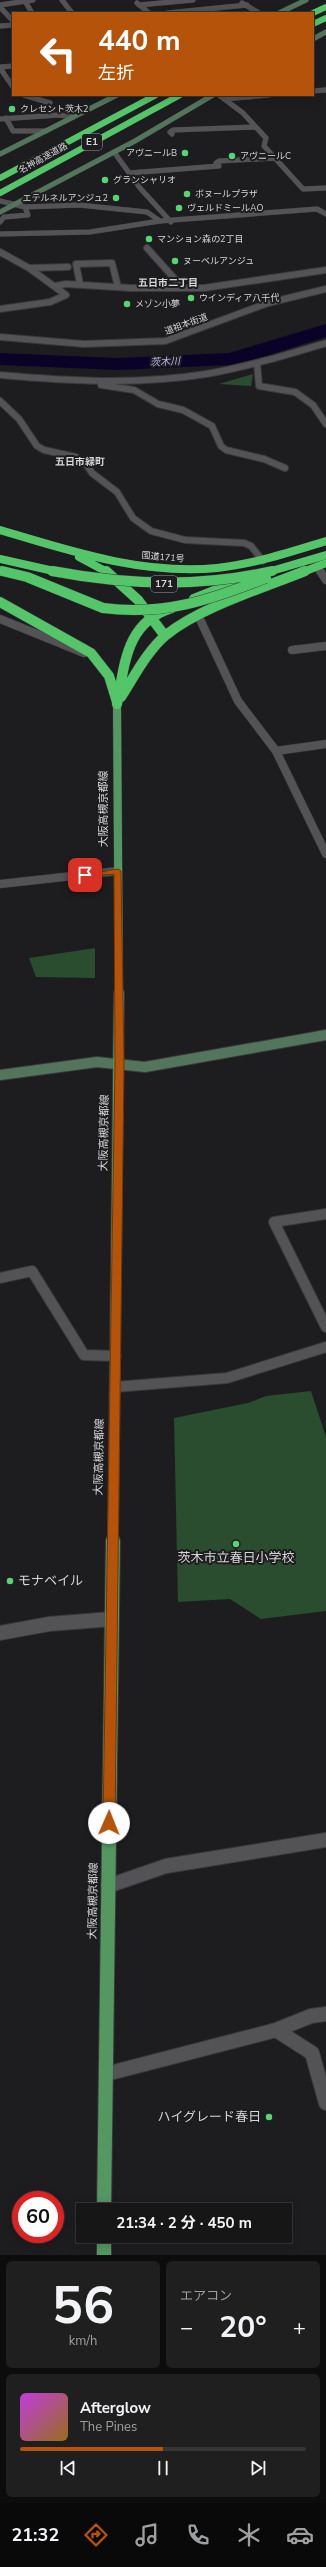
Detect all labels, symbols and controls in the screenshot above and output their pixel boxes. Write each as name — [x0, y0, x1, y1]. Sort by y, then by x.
text: 440 m — [98, 22, 181, 60]
icon: left — [32, 28, 84, 80]
text: 左折 — [98, 61, 134, 85]
place label: クレセント茨木2 — [20, 103, 88, 115]
marker: クレセント茨木2 — [7, 104, 17, 114]
road number: E1 — [82, 134, 102, 150]
street label: 名神高速道路 — [16, 140, 70, 176]
place label: アヴニールB — [126, 147, 177, 159]
marker: アヴニールB — [180, 148, 190, 158]
place label: アヴニールC — [240, 150, 291, 162]
marker: アヴニールC — [227, 151, 237, 161]
place label: グランシャリオ — [113, 174, 176, 186]
marker: グランシャリオ — [100, 175, 110, 185]
place label: ボヌールプラザ — [195, 188, 258, 200]
marker: ボヌールプラザ — [182, 189, 192, 199]
place label: エテルネルアンジュ2 — [23, 192, 108, 204]
marker: エテルネルアンジュ2 — [111, 193, 121, 203]
place label: ヴェルドミールAO — [187, 202, 263, 214]
marker: ヴェルドミールAO — [174, 203, 184, 213]
place label: マンション森の2丁目 — [157, 233, 243, 245]
marker: マンション森の2丁目 — [144, 234, 154, 244]
place label: ヌーベルアンジュ — [183, 255, 254, 267]
marker: ヌーベルアンジュ — [170, 256, 180, 266]
district label: 五日市二丁目 — [138, 276, 198, 290]
place label: ウインディア八千代 — [199, 292, 279, 304]
marker: ウインディア八千代 — [186, 293, 196, 303]
place label: メゾン小夢 — [135, 298, 180, 310]
marker: メゾン小夢 — [122, 299, 132, 309]
street label: 道祖本街道 — [163, 311, 209, 337]
water label: 茨木川 — [150, 354, 181, 370]
district label: 五日市緑町 — [55, 455, 105, 469]
street label: 国道171号 — [141, 549, 185, 565]
road number: 171 — [151, 576, 177, 592]
street label: 大阪高槻京都線 — [96, 771, 111, 848]
pin — [68, 858, 102, 892]
icon: arrive — [74, 864, 96, 886]
street label: 大阪高槻京都線 — [96, 1094, 112, 1172]
street label: 大阪高槻京都線 — [91, 1418, 107, 1496]
marker: 茨木市立春日小学校 — [231, 1539, 241, 1549]
place label: 茨木市立春日小学校 — [177, 1549, 295, 1567]
place label: モナベイル — [18, 1572, 83, 1590]
marker: モナベイル — [5, 1576, 15, 1586]
position arrow — [88, 1802, 130, 1844]
street label: 大阪高槻京都線 — [85, 1862, 101, 1940]
place label: ハイグレード春日 — [158, 2108, 261, 2126]
marker: ハイグレード春日 — [264, 2112, 274, 2122]
speed limit sign: 60 — [12, 2191, 64, 2243]
text: 21:34 · 2 分 · 450 m — [116, 2213, 252, 2233]
text: 56 — [52, 2270, 114, 2341]
text: エアコン — [180, 2287, 232, 2305]
text: 20° — [219, 2307, 267, 2348]
text: − — [180, 2313, 193, 2343]
text: + — [293, 2313, 306, 2343]
text: km/h — [69, 2332, 97, 2350]
text: Afterglow — [80, 2398, 151, 2418]
text: The Pines — [80, 2418, 137, 2436]
icon: previous — [57, 2457, 79, 2479]
icon: pause — [152, 2457, 174, 2479]
icon: next — [247, 2457, 269, 2479]
icon: directions — [82, 2521, 110, 2549]
icon: music — [133, 2521, 161, 2549]
icon: phone — [184, 2521, 212, 2549]
icon: climate — [235, 2521, 263, 2549]
icon: car — [286, 2521, 314, 2549]
text: 21:32 — [12, 2523, 59, 2547]

